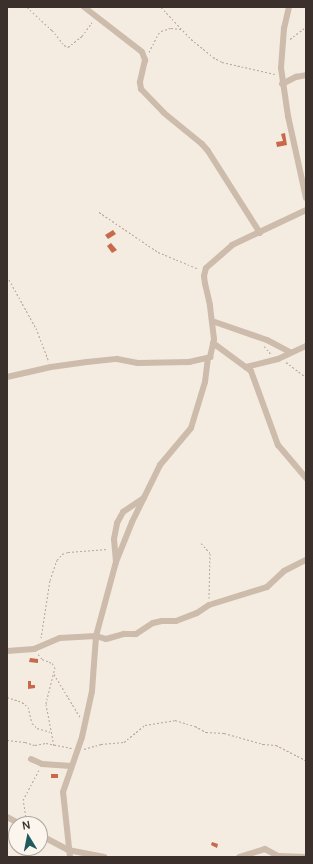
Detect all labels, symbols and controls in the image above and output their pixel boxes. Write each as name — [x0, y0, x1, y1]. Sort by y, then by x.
north arrow — [8, 816, 48, 856]
text: N — [21, 817, 31, 833]

